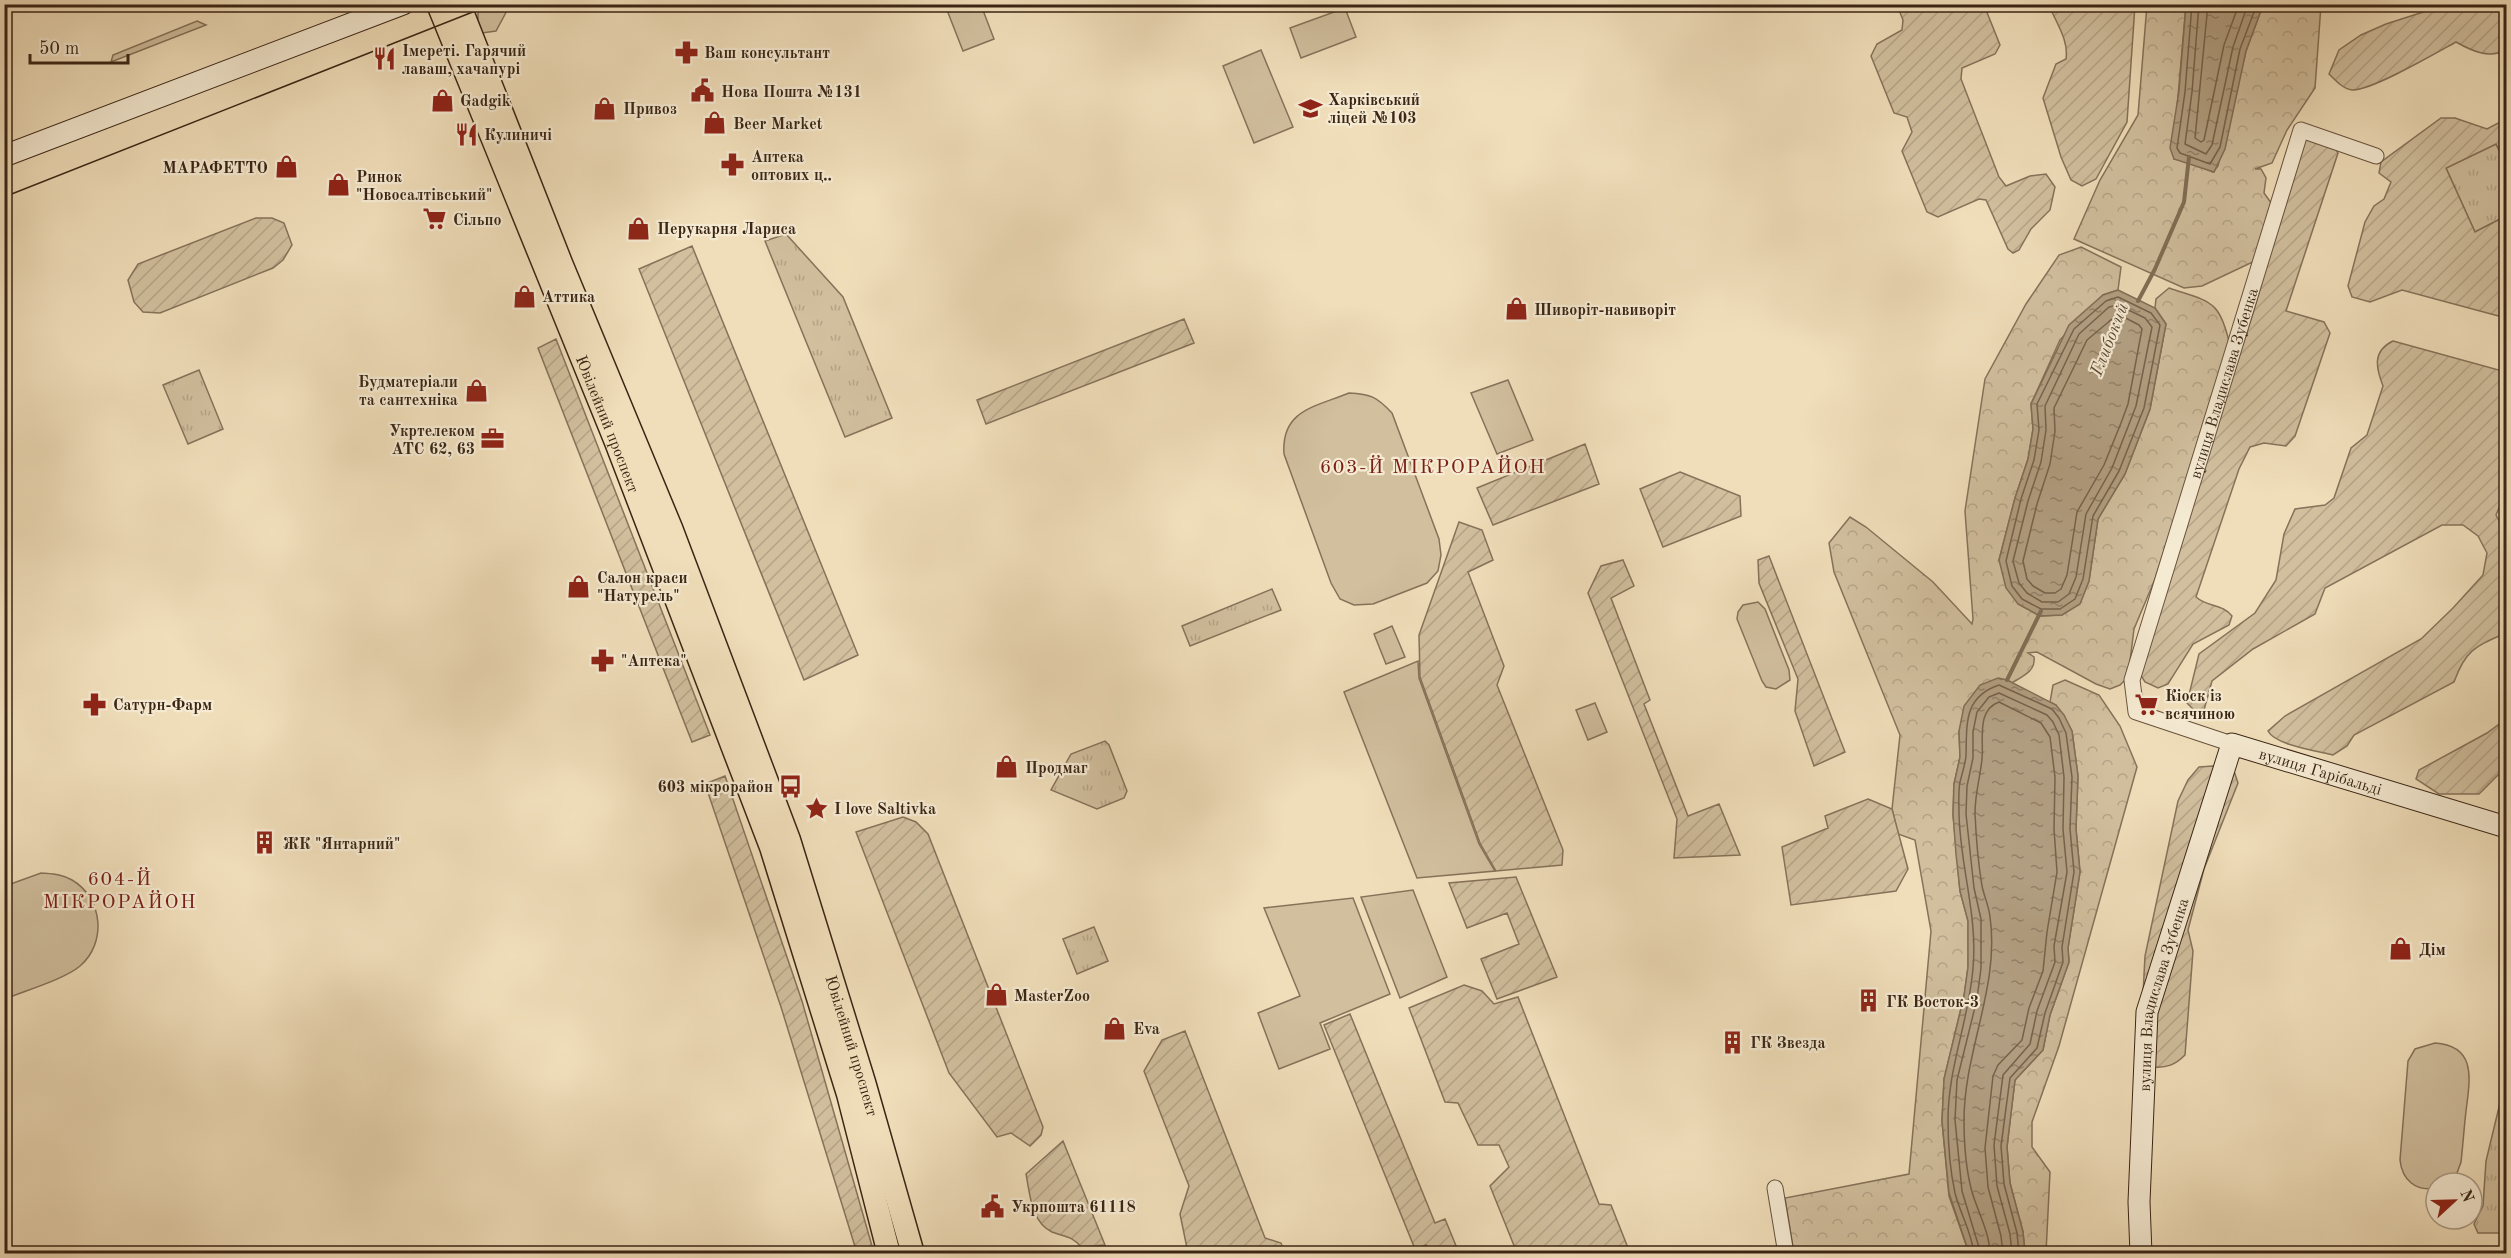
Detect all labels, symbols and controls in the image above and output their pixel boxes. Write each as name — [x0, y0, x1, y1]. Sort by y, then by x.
scale bar — [30, 27, 128, 65]
pharmacy icon: Ваш консультант — [673, 39, 699, 65]
text: 50 m — [39, 40, 79, 58]
place label: Імереті. Гарячий лаваш, хачапурі — [402, 44, 526, 78]
restaurant icon: Імереті. Гарячий лаваш, хачапурі — [371, 46, 397, 72]
place label: Ваш консультант — [704, 46, 830, 62]
public building icon: Нова Пошта №131 — [690, 78, 716, 104]
place label: Нова Пошта №131 — [721, 85, 862, 101]
shop icon: Gadgik — [429, 87, 455, 113]
place label: Харківський ліцей №103 — [1328, 93, 1420, 127]
place label: Gadgik — [460, 94, 511, 110]
shop icon: Привоз — [592, 95, 618, 121]
school or university icon: Харківський ліцей №103 — [1297, 95, 1323, 121]
place label: Привоз — [623, 102, 677, 118]
shop icon: Beer Market — [702, 110, 728, 136]
place label: Beer Market — [733, 117, 823, 133]
restaurant icon: Кулиничі — [453, 121, 479, 147]
place label: Кулиничі — [484, 128, 552, 144]
place label: Аптека оптових ц‥ — [751, 150, 832, 184]
pharmacy icon: Аптека оптових ц‥ — [720, 152, 746, 178]
shop icon: МАРАФЕТТО — [273, 154, 299, 180]
place label: МАРАФЕТТО — [163, 161, 268, 177]
place label: Ринок "Новосалтівський" — [356, 170, 492, 204]
shop icon: Ринок "Новосалтівський" — [325, 172, 351, 198]
supermarket icon: Сільпо — [422, 206, 448, 232]
place label: Сільпо — [453, 213, 502, 229]
shop icon: Перукарня Лариса — [626, 215, 652, 241]
place label: Перукарня Лариса — [657, 222, 796, 238]
shop icon: Аттика — [511, 283, 537, 309]
street label: вулиця Владислава Зубенка — [2188, 286, 2262, 481]
place label: Аттика — [542, 290, 595, 306]
shop icon: Шиворіт-навиворіт — [1503, 296, 1529, 322]
water label: Глибокий — [2087, 300, 2132, 379]
place label: Шиворіт-навиворіт — [1534, 303, 1676, 319]
street label: Ювілейний проспект — [572, 354, 641, 495]
place label: Будматеріали та сантехніка — [358, 375, 458, 409]
shop icon: Будматеріали та сантехніка — [463, 377, 489, 403]
place label: Укртелеком АТС 62, 63 — [389, 424, 475, 458]
office icon: Укртелеком АТС 62, 63 — [480, 426, 506, 452]
district label: 603-Й МІКРОРАЙОН — [1320, 455, 1546, 478]
place label: Салон краси "Натурель" — [597, 571, 688, 605]
shop icon: Салон краси "Натурель" — [566, 573, 592, 599]
pharmacy icon: "Аптека" — [590, 647, 616, 673]
place label: "Аптека" — [621, 654, 687, 670]
place label: Кіоск із всячиною — [2165, 689, 2235, 723]
pharmacy icon: Сатурн-Фарм — [82, 691, 108, 717]
supermarket icon: Кіоск із всячиною — [2134, 691, 2160, 717]
place label: Сатурн-Фарм — [113, 698, 212, 714]
street label: вулиця Гарібальді — [2257, 747, 2383, 799]
shop icon: Продмаг — [994, 754, 1020, 780]
place label: Продмаг — [1025, 761, 1088, 777]
bus stop icon: 603 мікрорайон — [778, 773, 804, 799]
place label: 603 мікрорайон — [657, 780, 773, 796]
place icon: I love Saltivka — [803, 795, 829, 821]
place label: I love Saltivka — [834, 802, 936, 818]
building icon: ЖК "Янтарний" — [252, 830, 278, 856]
place label: ЖК "Янтарний" — [283, 837, 400, 853]
district label: 604-Й МІКРОРАЙОН — [43, 867, 197, 913]
street label: вулиця Владислава Зубенка — [2138, 897, 2193, 1092]
shop icon: Дім — [2388, 936, 2414, 962]
place label: Дім — [2419, 943, 2446, 959]
street label: Ювілейний проспект — [821, 974, 879, 1118]
shop icon: MasterZoo — [983, 982, 1009, 1008]
building icon: ГК Восток-3 — [1855, 988, 1881, 1014]
place label: MasterZoo — [1014, 989, 1090, 1005]
place label: ГК Восток-3 — [1886, 995, 1979, 1011]
shop icon: Eva — [1102, 1015, 1128, 1041]
place label: Eva — [1133, 1022, 1160, 1038]
building icon: ГК Звезда — [1719, 1029, 1745, 1055]
place label: ГК Звезда — [1750, 1036, 1826, 1052]
north arrow — [2424, 1171, 2484, 1231]
text: N — [2456, 1187, 2476, 1206]
public building icon: Укрпошта 61118 — [980, 1193, 1006, 1219]
place label: Укрпошта 61118 — [1011, 1200, 1136, 1216]

